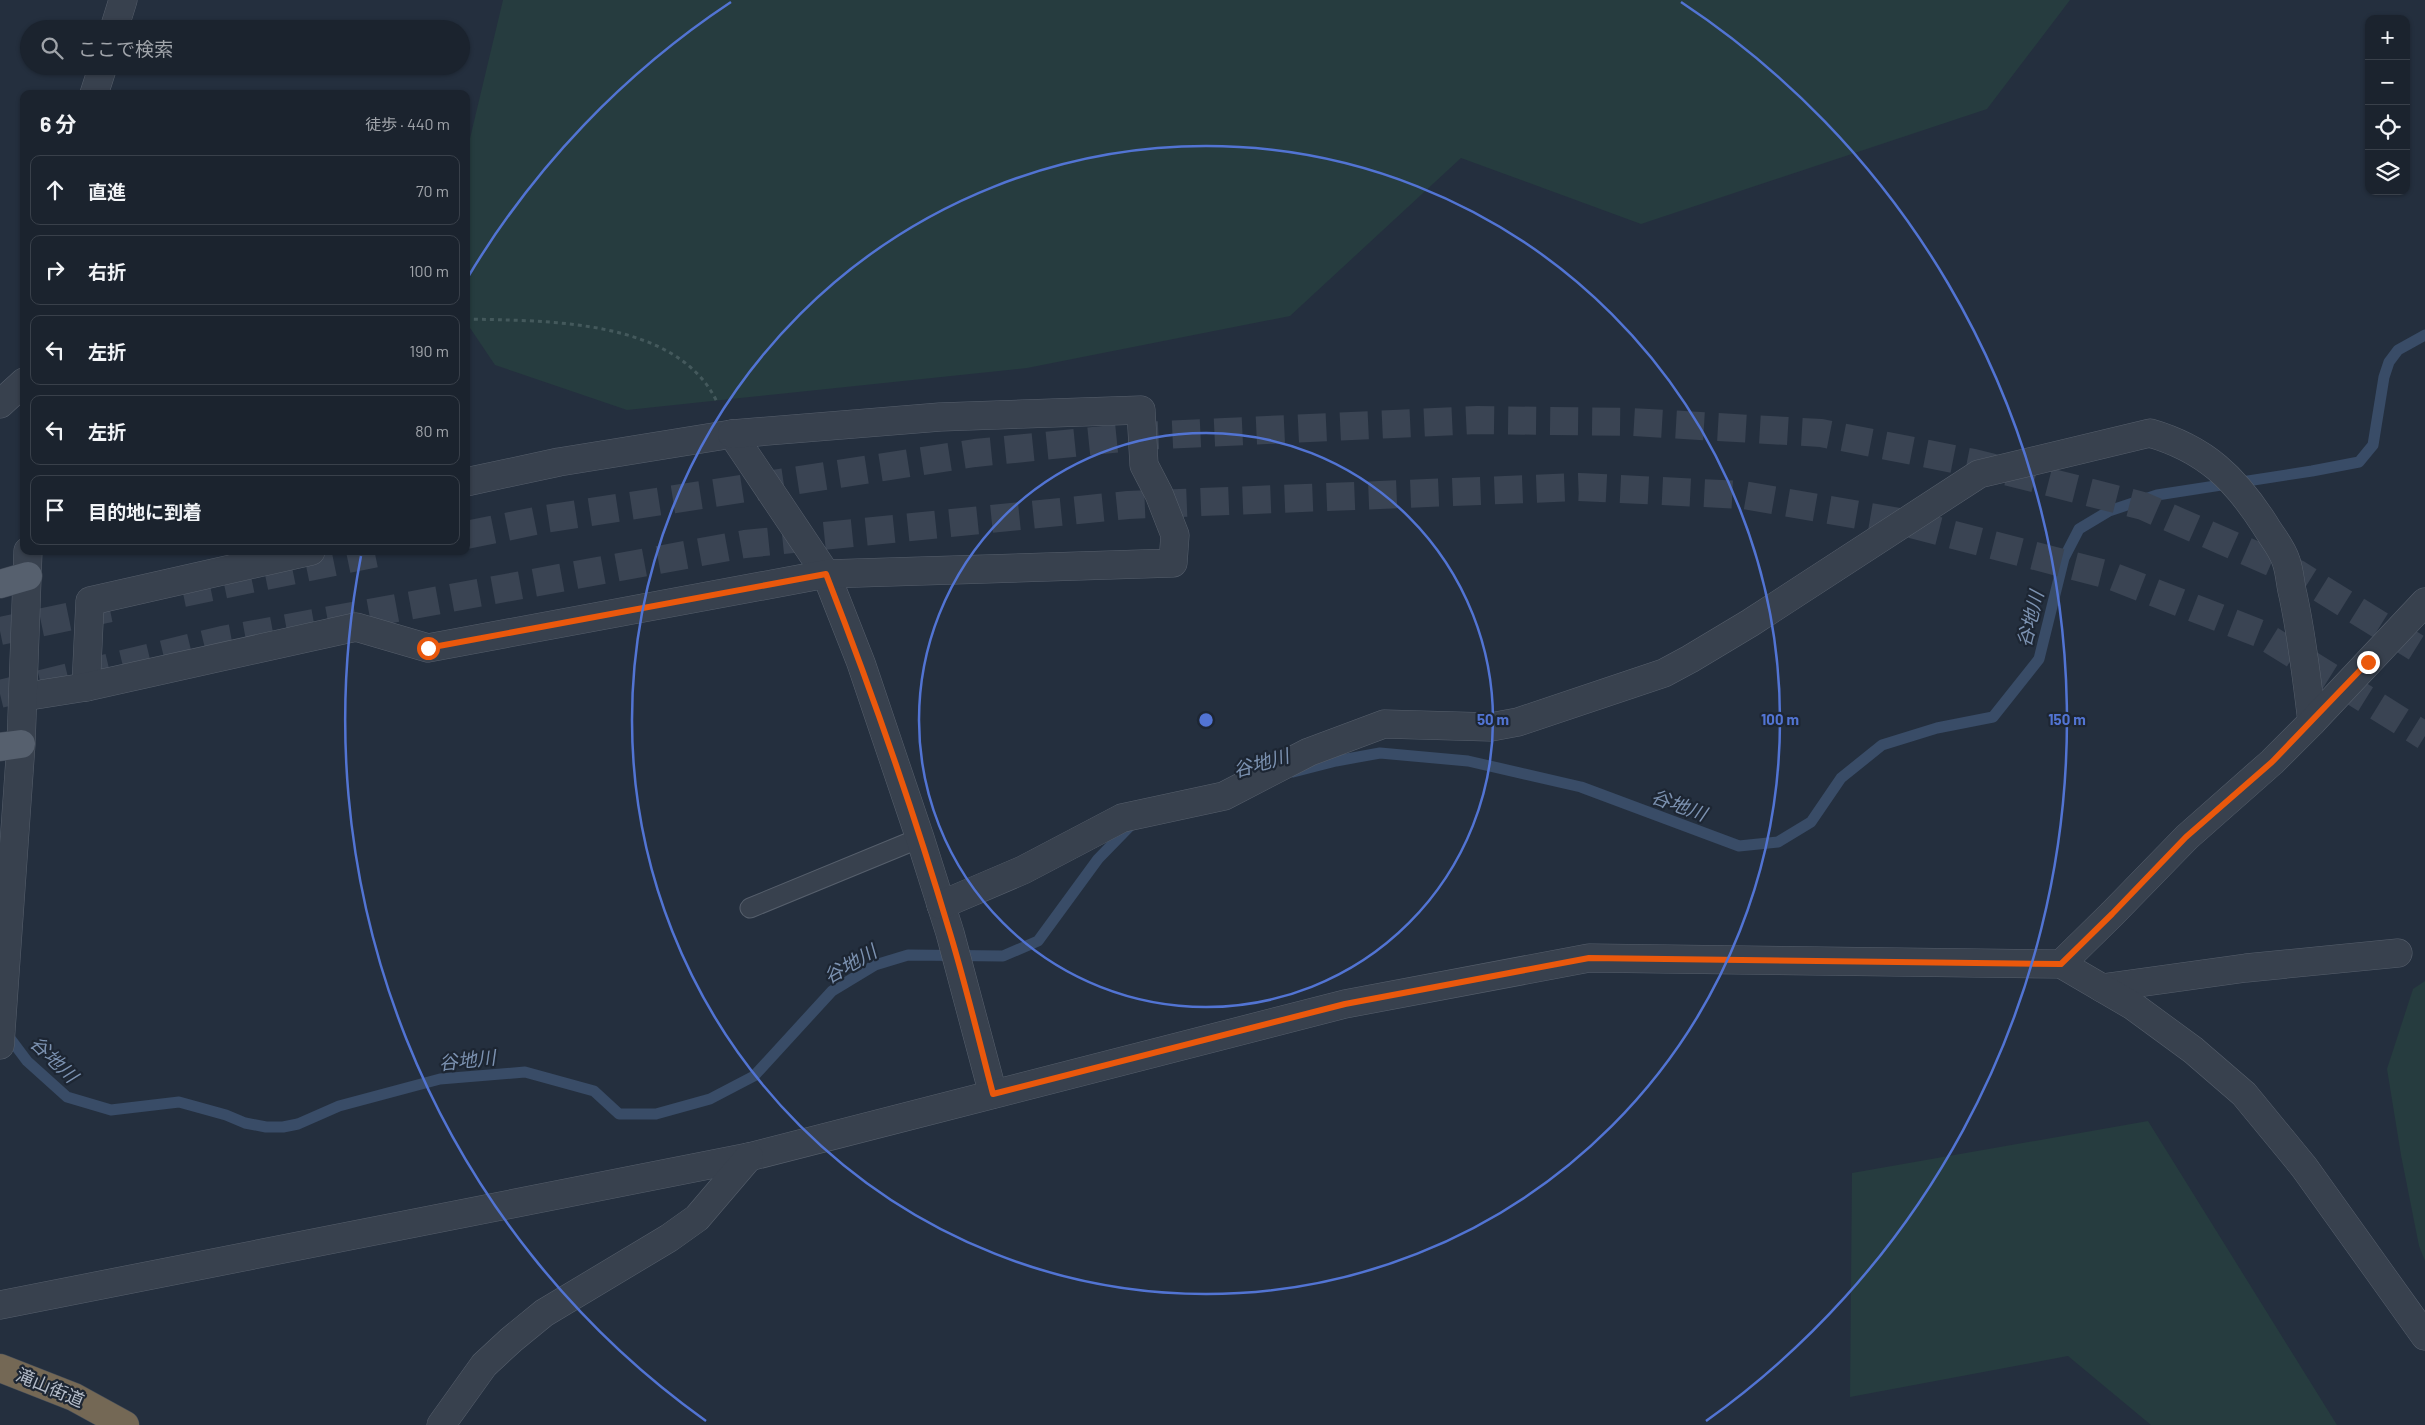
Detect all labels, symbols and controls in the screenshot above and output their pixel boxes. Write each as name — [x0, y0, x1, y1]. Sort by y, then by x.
map controls — [2365, 15, 2410, 195]
button: + — [2365, 15, 2410, 60]
search box — [20, 20, 470, 75]
icon: search — [38, 34, 66, 62]
text: ここで検索 — [78, 37, 173, 60]
button: − — [2365, 60, 2410, 105]
button: locate — [2365, 105, 2410, 150]
text: 6 分 — [40, 111, 76, 136]
text: 徒歩 · 440 m — [365, 114, 450, 133]
button: layers — [2365, 150, 2410, 195]
icon: ahead — [41, 176, 69, 204]
text: 直進 — [88, 180, 126, 203]
text: 70 m — [416, 181, 449, 200]
icon: right — [41, 256, 69, 284]
text: 右折 — [88, 260, 126, 283]
text: 100 m — [409, 261, 449, 280]
icon: left — [41, 336, 69, 364]
text: 左折 — [88, 340, 126, 363]
text: 190 m — [410, 341, 449, 360]
icon: left — [41, 416, 69, 444]
text: 左折 — [88, 420, 126, 443]
text: 80 m — [415, 421, 449, 440]
icon: arrive — [41, 496, 69, 524]
text: 目的地に到着 — [88, 500, 202, 523]
water label: 谷地川 — [2011, 587, 2048, 649]
route start — [417, 637, 440, 660]
route end — [2357, 651, 2380, 674]
text: 50 m — [1477, 710, 1509, 728]
text: 100 m — [1761, 710, 1799, 728]
text: 150 m — [2048, 710, 2086, 728]
centre of rings — [1197, 711, 1215, 729]
water label: 谷地川 — [1230, 743, 1293, 781]
water label: 谷地川 — [1648, 784, 1712, 826]
water label: 谷地川 — [819, 938, 882, 988]
water label: 谷地川 — [26, 1031, 84, 1088]
water label: 谷地川 — [437, 1045, 498, 1074]
street label: 滝山街道 — [13, 1363, 88, 1411]

